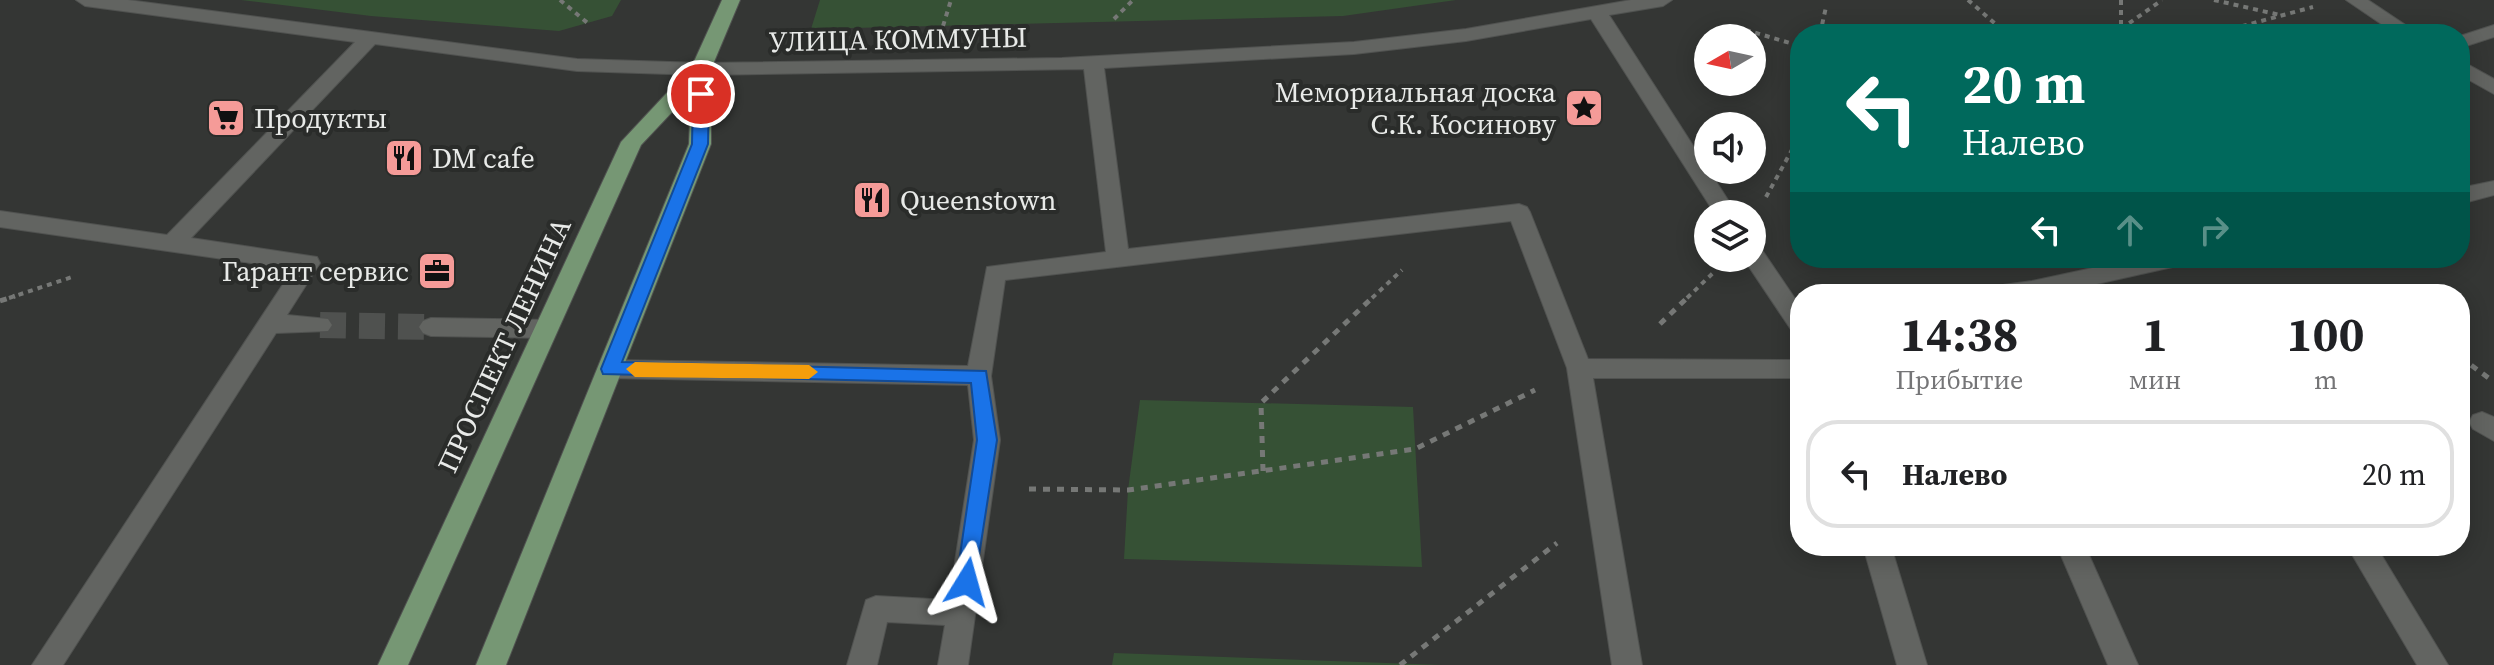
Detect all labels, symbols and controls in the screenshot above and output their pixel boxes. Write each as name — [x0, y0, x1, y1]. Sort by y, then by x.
street label: УЛИЦА КОММУНЫ — [768, 18, 1028, 60]
north arrow — [1694, 24, 1766, 96]
map controls — [1694, 24, 1766, 272]
text: 20 m — [1962, 45, 2085, 122]
icon: left — [1830, 56, 1934, 160]
pin — [667, 60, 735, 128]
icon: arrive — [679, 72, 723, 116]
place label: Мемориальная доска С.К. Косинову — [1275, 73, 1557, 143]
place icon: Мемориальная доска С.К. Косинову — [1563, 87, 1605, 129]
supermarket icon: Продукты — [205, 97, 247, 139]
place label: Продукты — [254, 99, 387, 137]
button: sound — [1694, 112, 1766, 184]
text: Налево — [1962, 118, 2085, 167]
restaurant icon: DM cafe — [383, 137, 425, 179]
place label: DM cafe — [432, 139, 535, 177]
restaurant icon: Queenstown — [851, 179, 893, 221]
place label: Queenstown — [900, 181, 1056, 219]
button: layers — [1694, 200, 1766, 272]
icon: left — [2024, 208, 2068, 252]
icon: ahead — [2108, 208, 2152, 252]
icon: right — [2192, 208, 2236, 252]
street label: ПРОСПЕКТ ЛЕНИНА — [428, 211, 580, 478]
office icon: Гарант сервис — [416, 250, 458, 292]
place label: Гарант сервис — [222, 252, 409, 290]
text: 14:38 — [1900, 301, 2019, 367]
text: 1 — [2142, 301, 2168, 367]
text: 100 — [2287, 301, 2365, 367]
text: Прибытие — [1895, 362, 2023, 398]
text: мин — [2129, 362, 2181, 398]
text: m — [2314, 362, 2337, 398]
icon: left — [1834, 452, 1878, 496]
text: Налево — [1902, 454, 2007, 495]
text: 20 m — [2362, 454, 2426, 495]
position arrow — [925, 540, 1009, 624]

